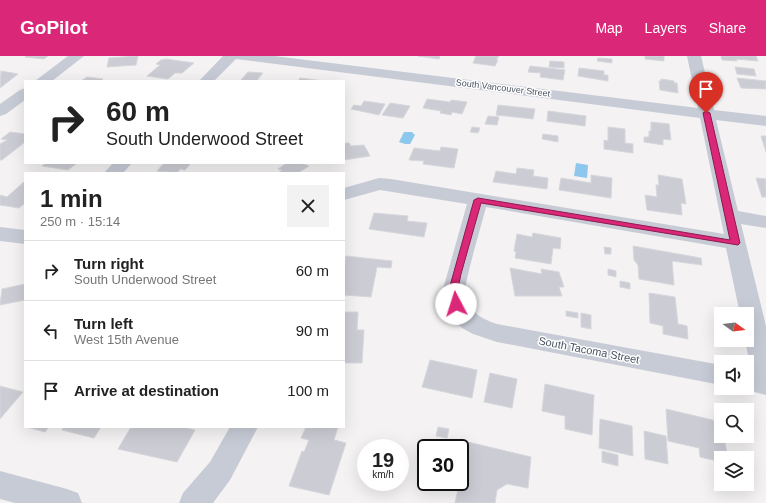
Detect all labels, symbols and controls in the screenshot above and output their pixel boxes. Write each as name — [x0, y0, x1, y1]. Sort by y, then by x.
text: GoPilot — [20, 17, 88, 38]
text: Map — [595, 20, 623, 36]
text: Layers — [645, 20, 687, 36]
text: Share — [709, 20, 746, 36]
pin — [689, 72, 723, 113]
street label: South Vancouver Street — [455, 77, 551, 99]
icon: arrive — [695, 78, 717, 100]
icon: right — [40, 96, 92, 148]
text: 60 m — [106, 96, 170, 127]
text: South Underwood Street — [106, 129, 303, 149]
text: 1 min — [40, 185, 103, 212]
button: close — [287, 185, 329, 227]
text: 250 m · 15:14 — [40, 214, 120, 229]
text: Turn right — [74, 255, 144, 272]
icon: right — [40, 260, 62, 282]
text: 60 m — [296, 262, 329, 279]
text: South Underwood Street — [74, 272, 216, 287]
position arrow — [435, 283, 477, 325]
north arrow — [714, 307, 754, 347]
map controls — [714, 307, 754, 491]
text: Turn left — [74, 315, 133, 332]
icon: left — [40, 320, 62, 342]
text: 90 m — [296, 322, 329, 339]
text: West 15th Avenue — [74, 332, 179, 347]
street label: South Tacoma Street — [538, 334, 640, 366]
button: sound — [714, 355, 754, 395]
icon: arrive — [40, 380, 62, 402]
text: Arrive at destination — [74, 382, 219, 399]
text: 100 m — [287, 382, 329, 399]
button: search — [714, 403, 754, 443]
speed limit sign: 30 — [417, 439, 469, 491]
text: 19 — [372, 449, 394, 471]
button: layers — [714, 451, 754, 491]
text: km/h — [372, 469, 394, 480]

